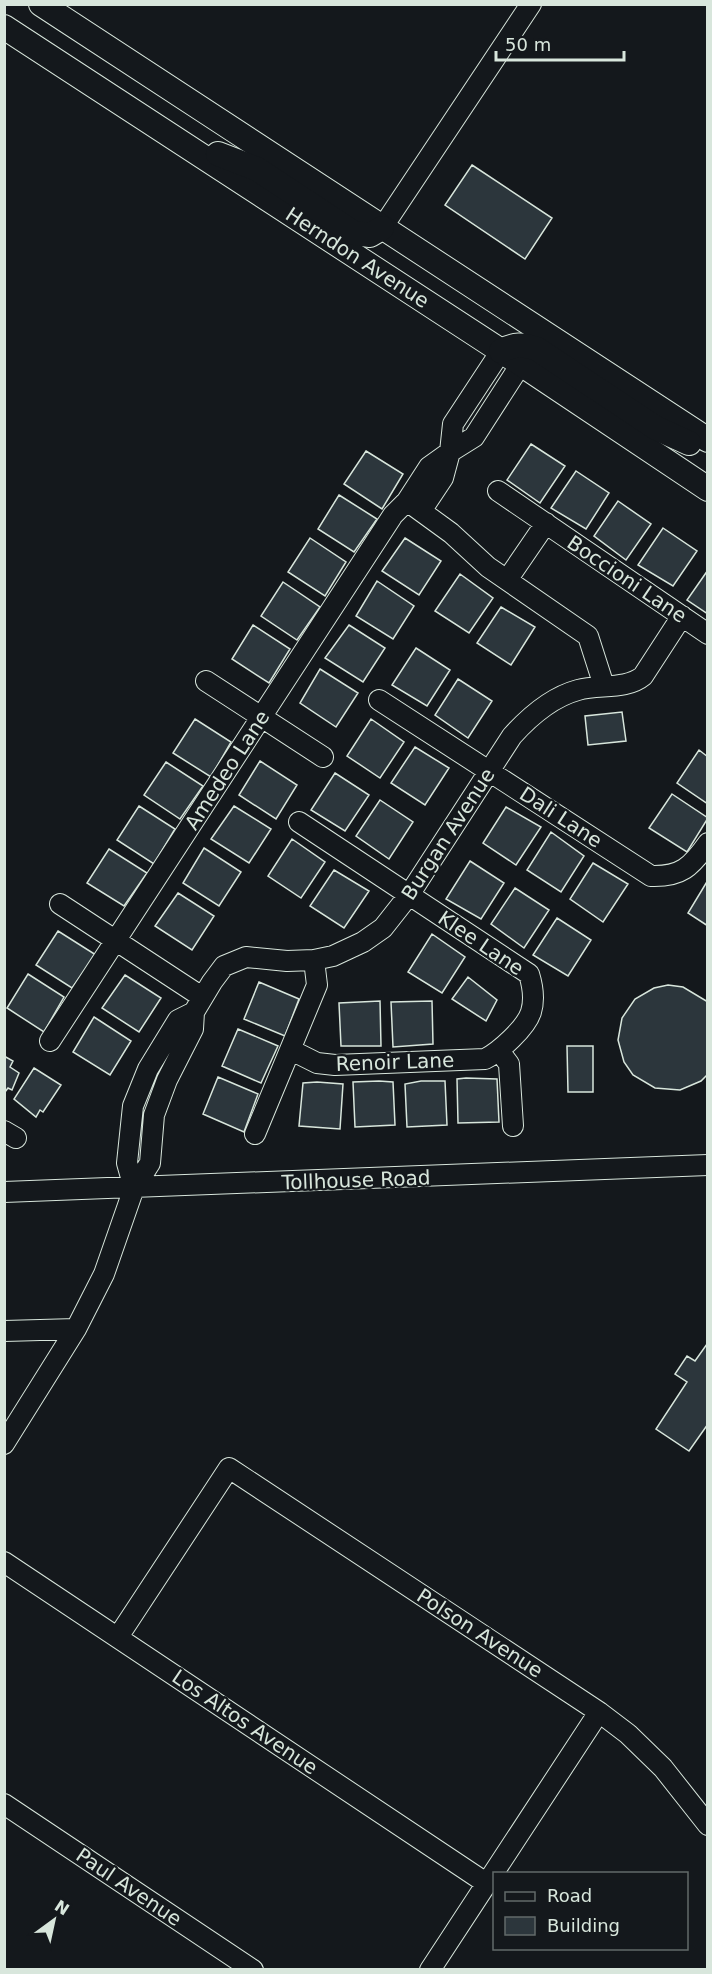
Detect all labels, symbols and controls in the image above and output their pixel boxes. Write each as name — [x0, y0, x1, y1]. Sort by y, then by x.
scale bar — [496, 24, 624, 62]
text: 50 m — [505, 34, 551, 55]
street label: Herndon Avenue — [281, 202, 434, 313]
street label: Boccioni Lane — [563, 530, 691, 628]
street label: Amedeo Lane — [180, 706, 274, 834]
street label: Burgan Avenue — [396, 763, 500, 905]
street label: Dali Lane — [515, 781, 607, 853]
street label: Klee Lane — [434, 906, 528, 980]
street label: Renoir Lane — [335, 1048, 455, 1076]
street label: Tollhouse Road — [280, 1165, 431, 1195]
street label: Polson Avenue — [413, 1583, 547, 1683]
street label: Los Altos Avenue — [168, 1664, 322, 1780]
street label: Paul Avenue — [72, 1843, 186, 1931]
legend — [493, 1872, 688, 1950]
text: Road — [547, 1885, 592, 1906]
north arrow — [24, 1890, 84, 1950]
text: N — [51, 1896, 73, 1919]
text: Building — [547, 1915, 620, 1936]

